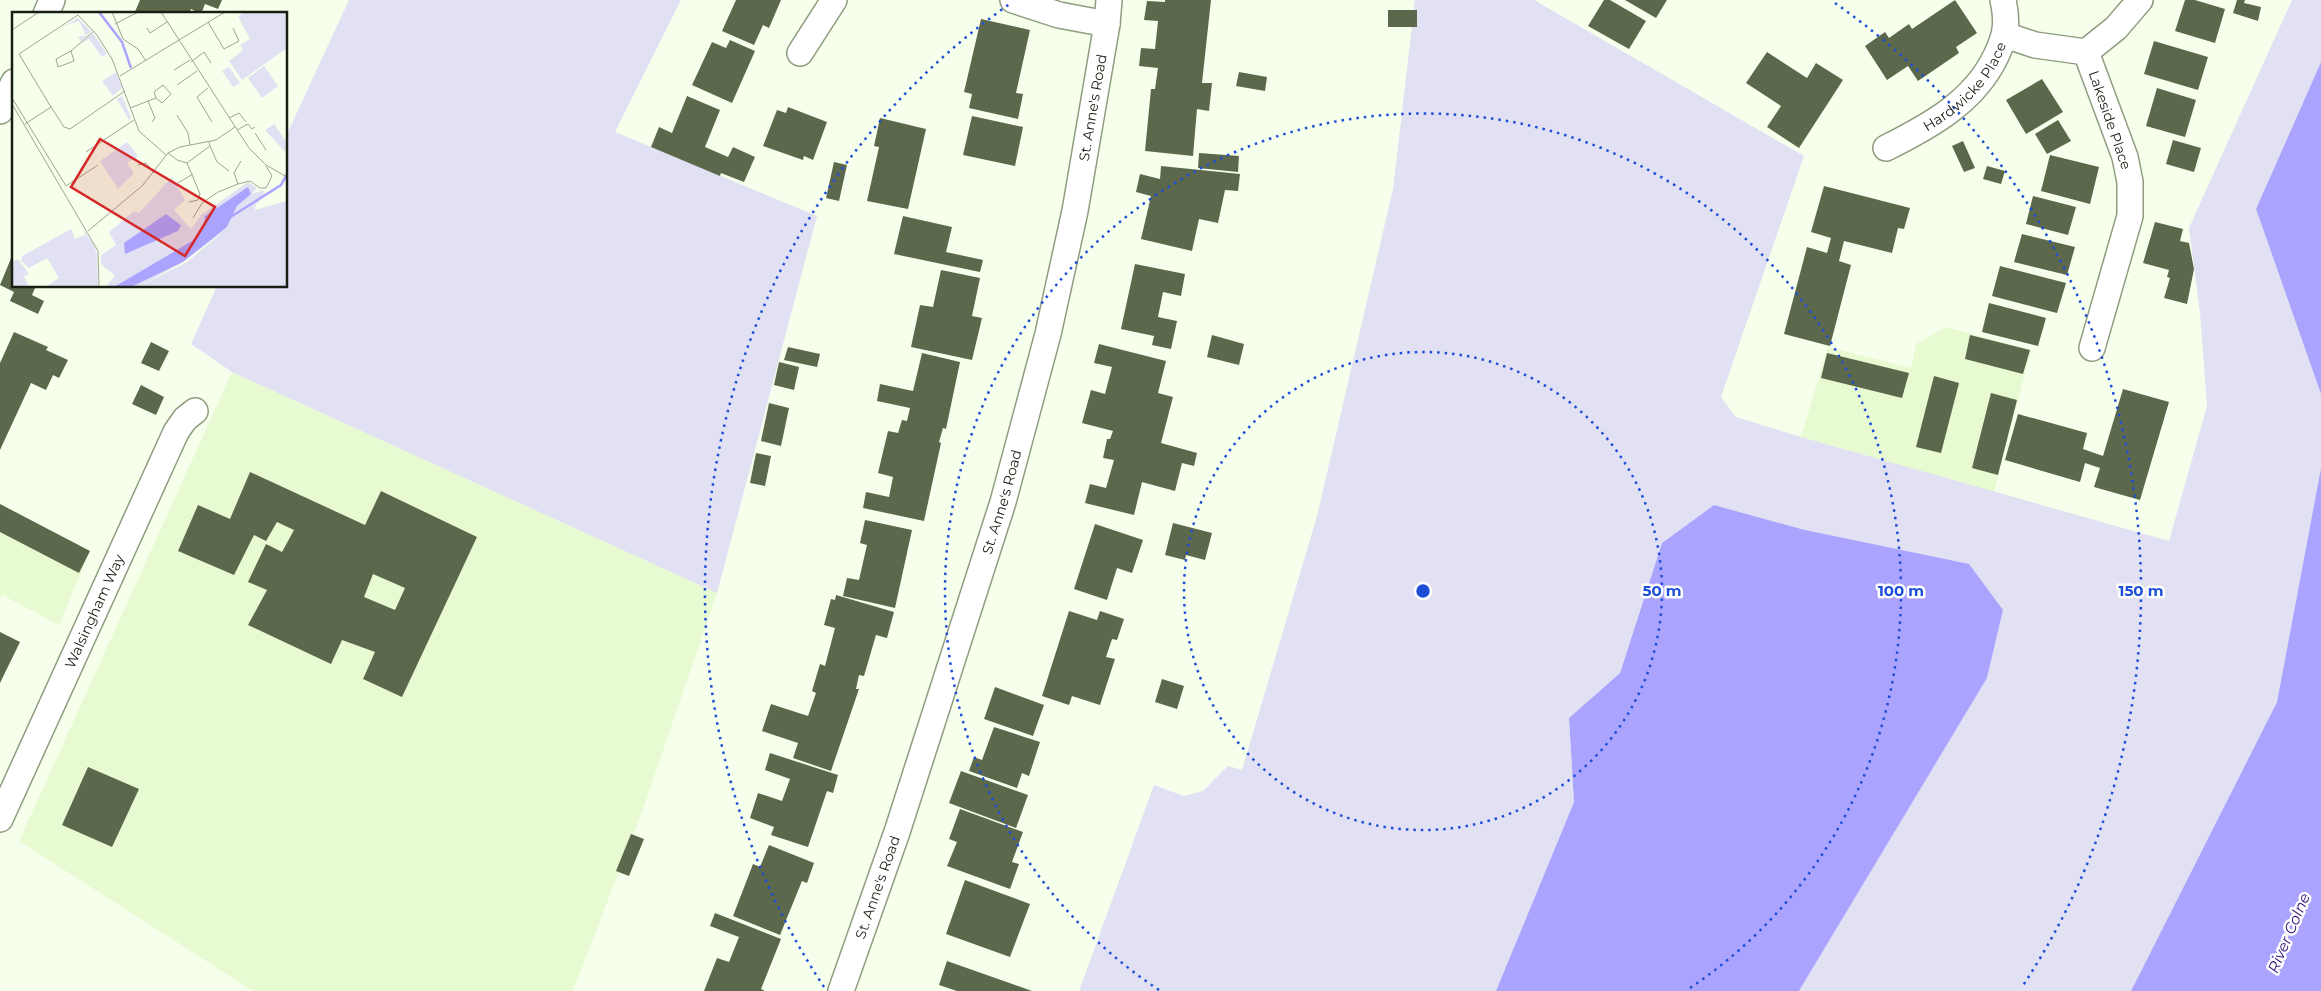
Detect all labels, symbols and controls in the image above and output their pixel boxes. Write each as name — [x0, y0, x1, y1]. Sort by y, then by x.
inset map — [12, 12, 288, 288]
street label: Hardwicke Place — [1920, 39, 2010, 135]
street label: St. Anne's Road — [1075, 53, 1111, 162]
street label: Lakeside Place — [2085, 68, 2135, 172]
street label: St. Anne's Road — [978, 448, 1026, 556]
street label: Walsingham Way — [61, 551, 128, 671]
text: 50 m — [1642, 581, 1682, 600]
text: 100 m — [1878, 581, 1924, 600]
text: 150 m — [2119, 581, 2163, 600]
centre of rings — [1414, 582, 1432, 600]
street label: St. Anne's Road — [851, 833, 904, 941]
water label: River Colne — [2263, 890, 2314, 976]

